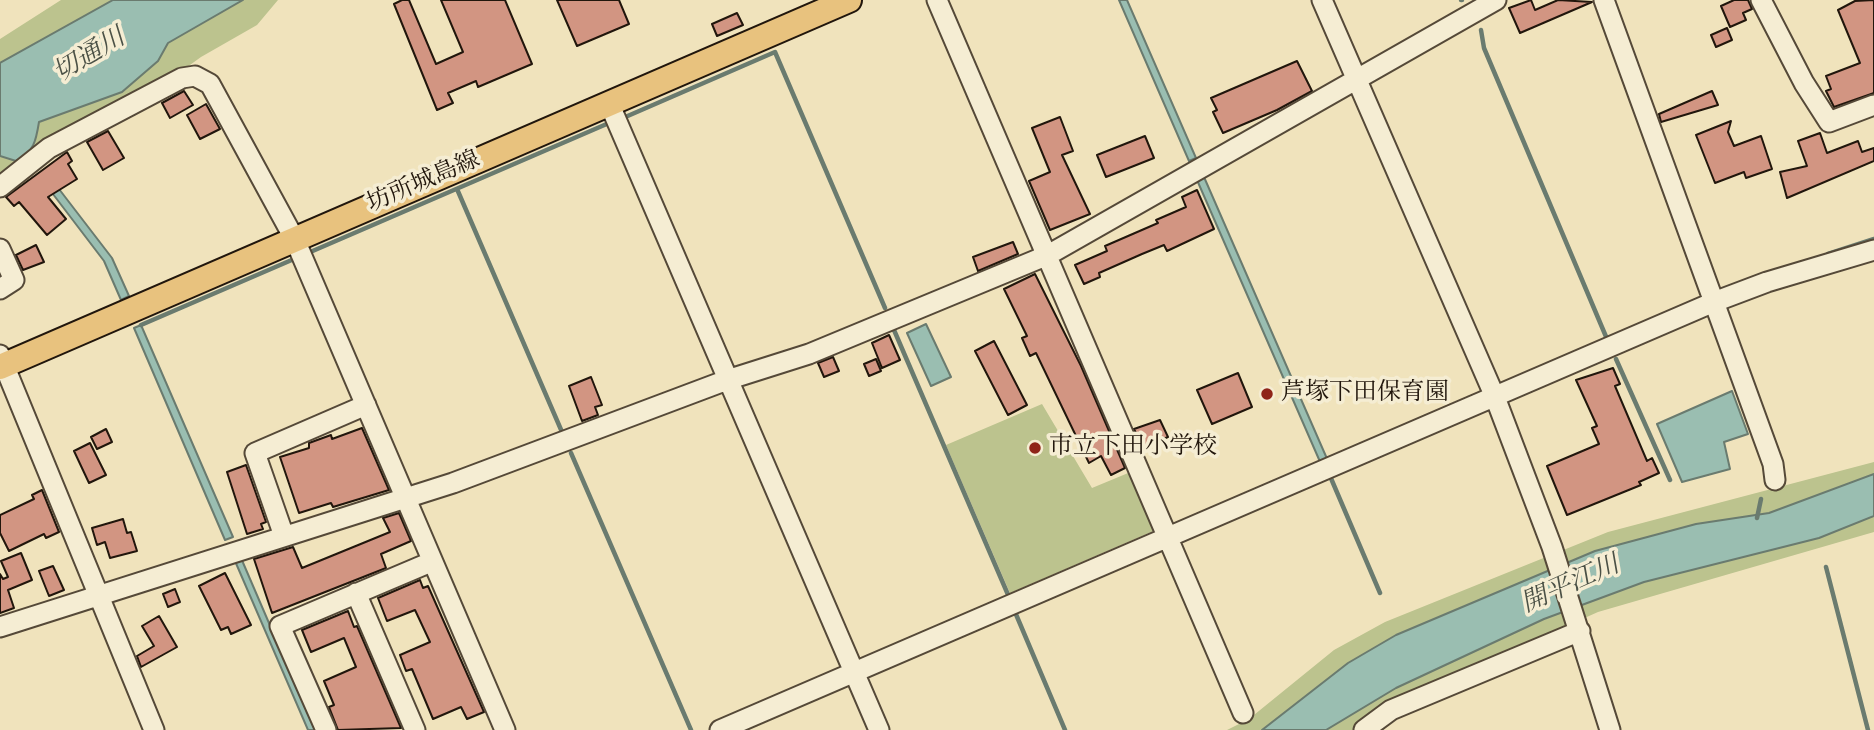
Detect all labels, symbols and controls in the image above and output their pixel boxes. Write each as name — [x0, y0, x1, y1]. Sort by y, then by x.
water label: 切通川 — [49, 24, 131, 90]
street label: 坊所城島線 — [363, 146, 485, 220]
place label: 芦塚下田保育園 — [1281, 380, 1449, 408]
marker: 芦塚下田保育園 — [1259, 386, 1275, 402]
place label: 市立下田小学校 — [1049, 434, 1217, 462]
marker: 市立下田小学校 — [1027, 440, 1043, 456]
water label: 開平江川 — [1517, 551, 1625, 621]

